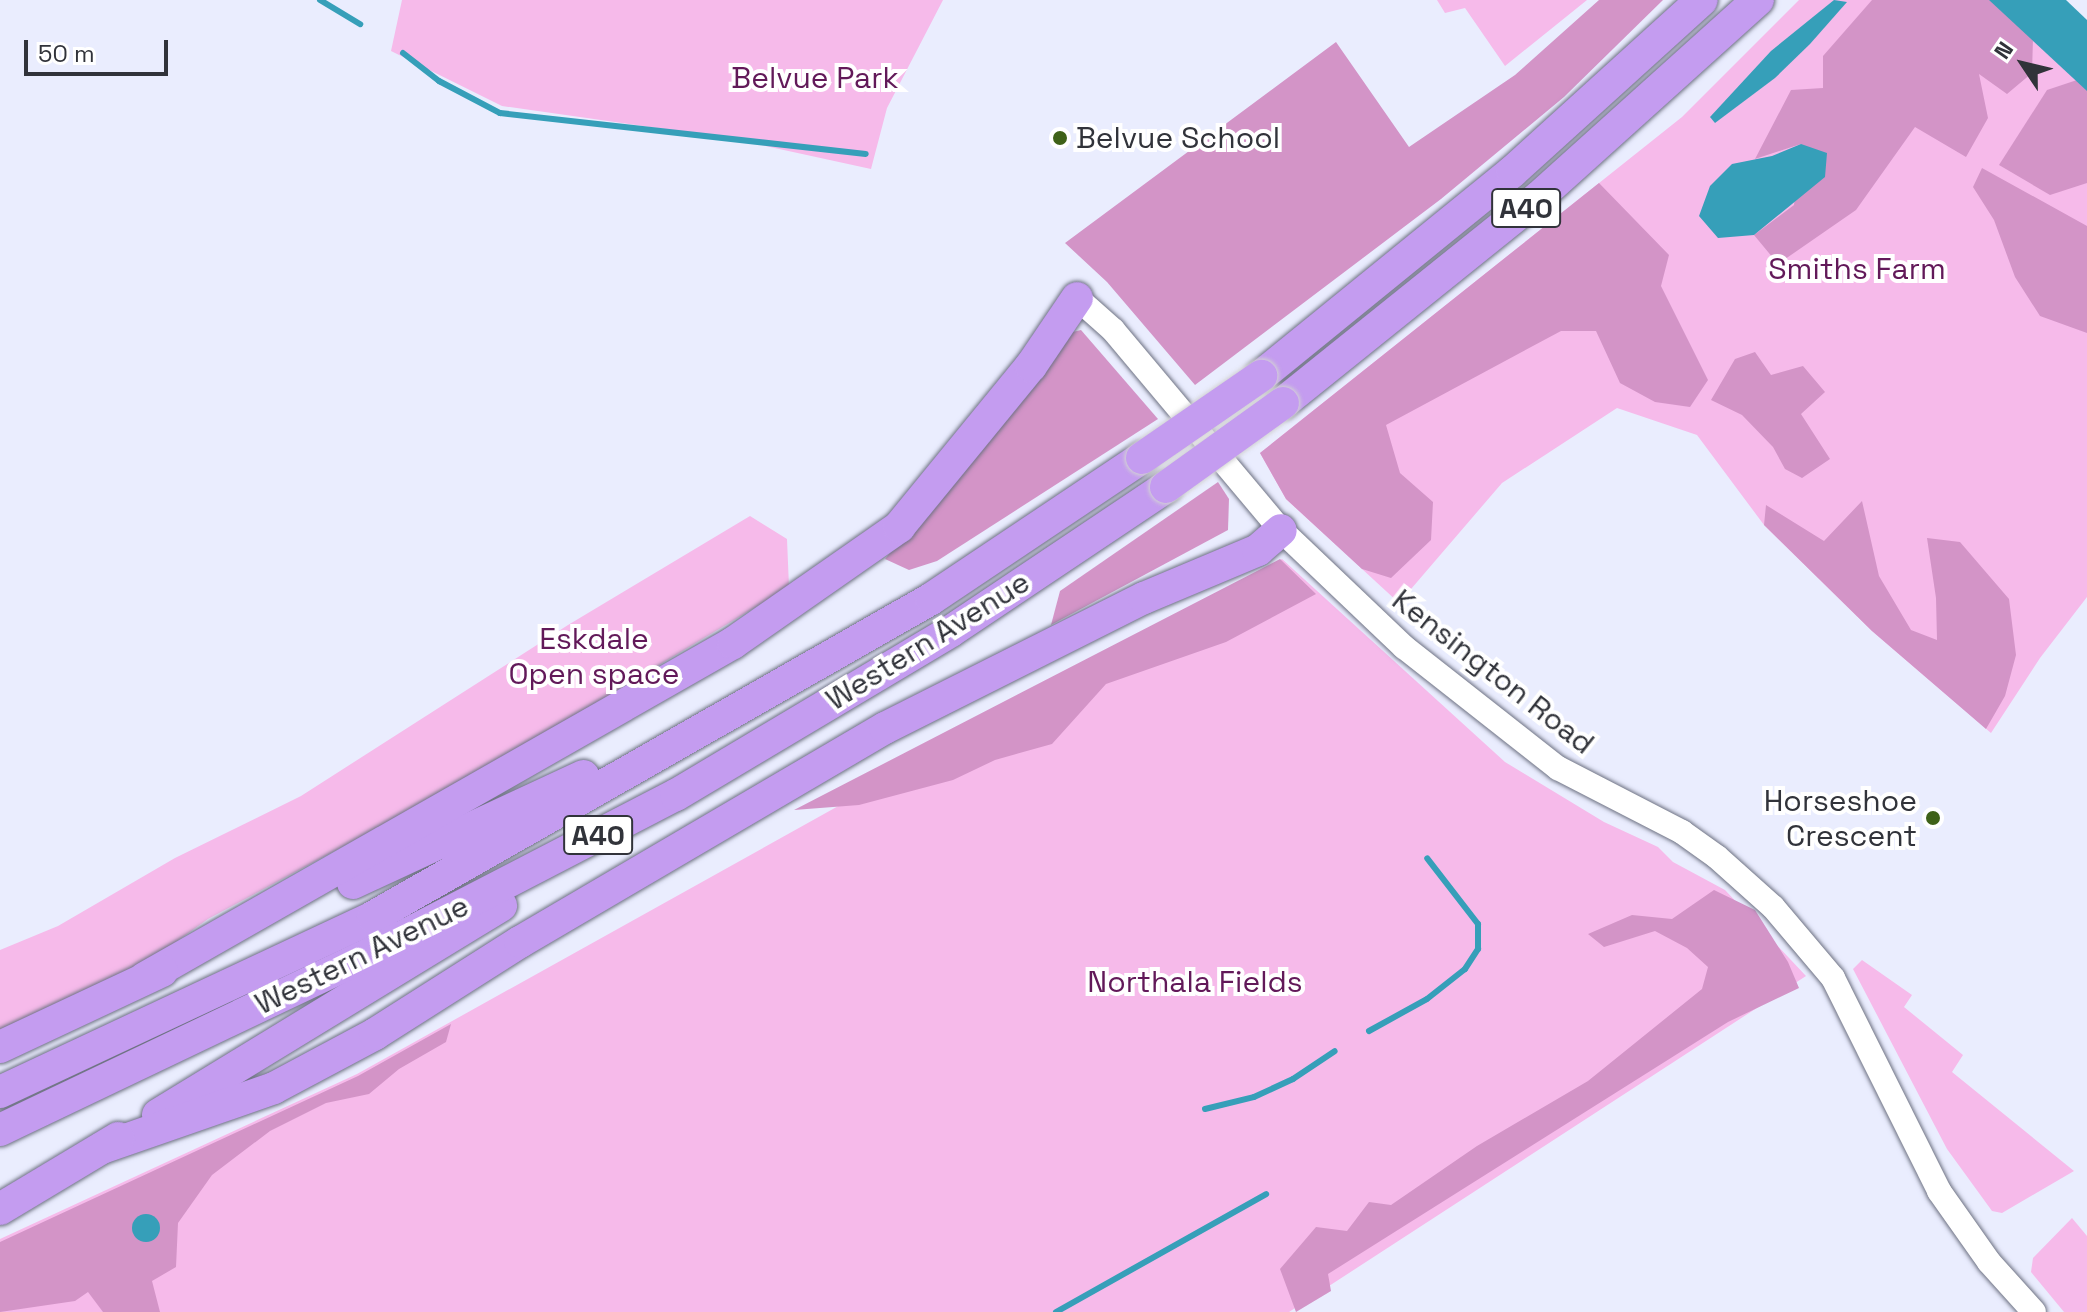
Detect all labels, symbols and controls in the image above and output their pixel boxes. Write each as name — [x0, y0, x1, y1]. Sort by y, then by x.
scale bar — [28, 24, 172, 74]
north arrow — [1983, 24, 2063, 104]
text: N — [1988, 36, 2019, 64]
text: 50 m — [38, 38, 95, 69]
park label: Belvue Park — [731, 60, 899, 96]
place label: Belvue School — [1076, 120, 1280, 156]
marker: Belvue School — [1051, 129, 1069, 147]
road number: A40 — [1490, 184, 1562, 232]
park label: Smiths Farm — [1768, 251, 1946, 287]
street label: Western Avenue — [819, 564, 1037, 718]
street label: Kensington Road — [1385, 582, 1601, 762]
park label: Eskdale Open space — [509, 621, 679, 692]
place label: Horseshoe Crescent — [1764, 783, 1917, 854]
marker: Horseshoe Crescent — [1924, 809, 1942, 827]
road number: A40 — [562, 811, 634, 859]
street label: Western Avenue — [249, 888, 475, 1022]
park label: Northala Fields — [1087, 964, 1303, 1000]

